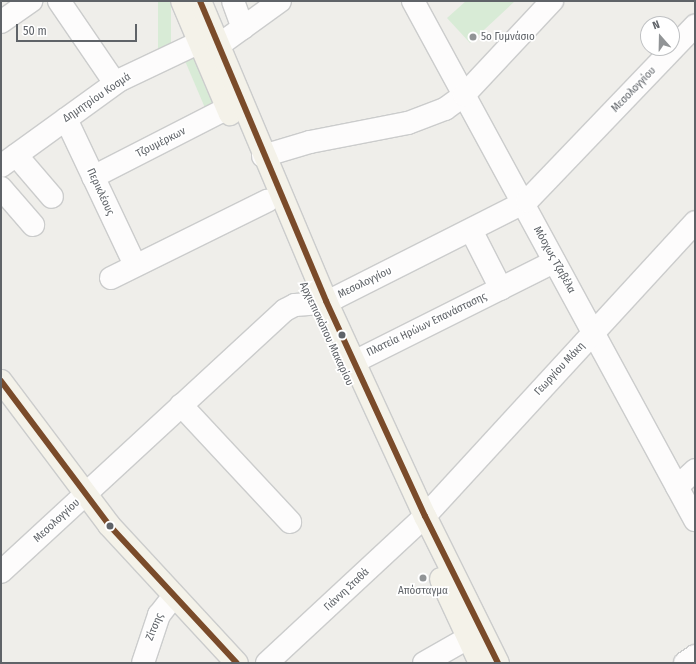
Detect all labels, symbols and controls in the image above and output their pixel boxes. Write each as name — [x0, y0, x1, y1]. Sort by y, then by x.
scale bar — [18, 16, 139, 42]
north arrow — [640, 16, 680, 56]
text: N — [651, 18, 661, 32]
text: 50 m — [23, 24, 47, 38]
place label: 5ο Γυμνάσιο — [481, 30, 535, 44]
marker: 5ο Γυμνάσιο — [468, 32, 478, 42]
street label: Μεσολογγίου — [609, 65, 659, 115]
street label: Δημητρίου Κοσμά — [60, 70, 134, 126]
street label: Τζουμέρκων — [134, 125, 188, 161]
street label: Περικλέους — [83, 166, 117, 218]
street label: Μόσχως Τζαβέλα — [530, 224, 578, 296]
street label: Μεσολογγίου — [336, 264, 394, 302]
street label: Αρχιεπισκόπου Μακαρίου — [296, 280, 356, 388]
street label: Πλατεία Ηρώων Επανάστασης — [365, 290, 489, 360]
unlabelled marker — [337, 330, 347, 340]
street label: Γεωργίου Μάκη — [532, 340, 588, 398]
street label: Μεσολογγίου — [31, 496, 83, 546]
unlabelled marker — [105, 521, 115, 531]
street label: Γιάννη Σταθά — [322, 566, 372, 614]
marker: Απόσταγμα — [418, 573, 428, 583]
place label: Απόσταγμα — [398, 584, 448, 598]
street label: Ζίτσης — [143, 611, 167, 643]

